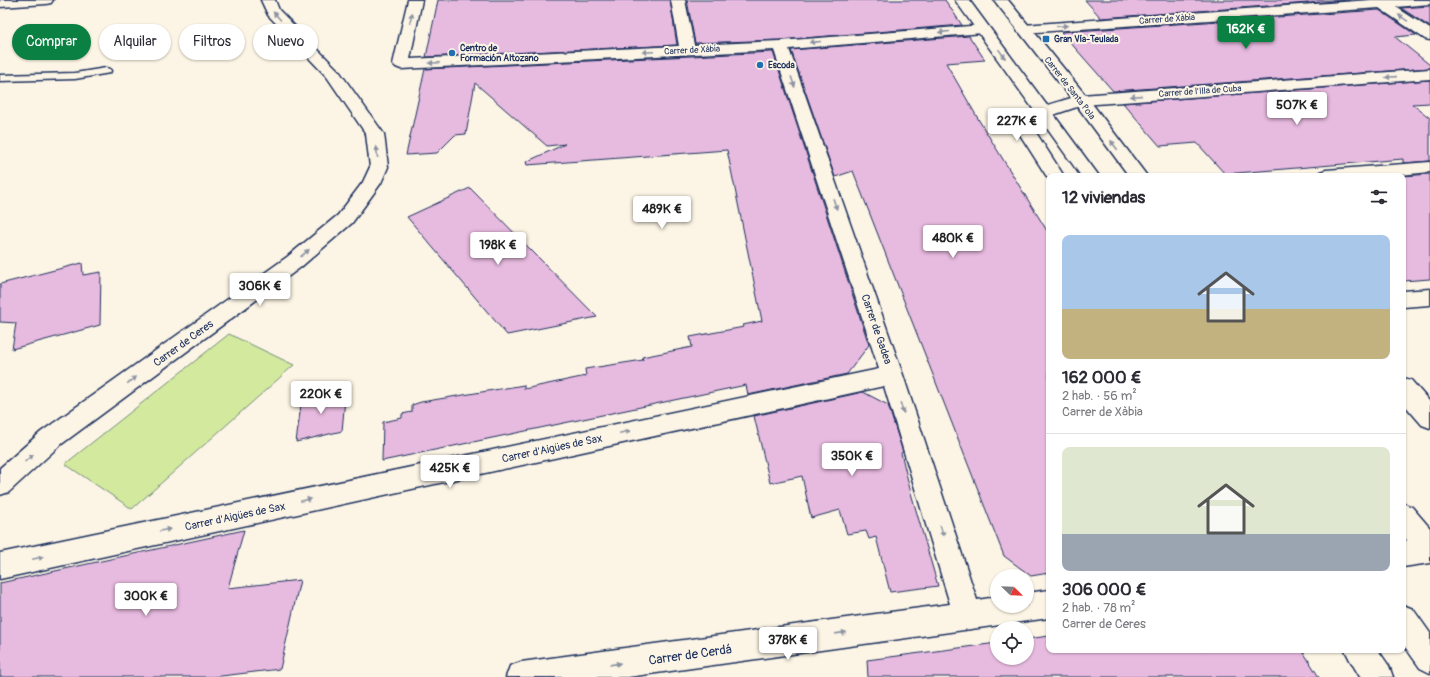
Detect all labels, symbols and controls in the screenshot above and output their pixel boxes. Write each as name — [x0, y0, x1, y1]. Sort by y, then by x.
one-way arrow — [272, 11, 282, 21]
one-way arrow — [409, 12, 415, 25]
street label: Carrer de Xàbia — [1139, 12, 1195, 27]
one-way arrow — [1398, 14, 1408, 22]
pin: 162K € — [1213, 16, 1279, 50]
text: 162K € — [1226, 21, 1266, 37]
one-way arrow — [1056, 22, 1068, 29]
chip: Comprar — [12, 24, 91, 60]
chip: Alquilar — [99, 24, 171, 60]
chip: Filtros — [179, 24, 245, 60]
chip: Nuevo — [253, 24, 318, 60]
one-way arrow — [938, 28, 950, 35]
marker: Gran Vía-Teulada — [1041, 34, 1051, 44]
place label: Gran Vía-Teulada — [1054, 34, 1119, 45]
one-way arrow — [809, 39, 821, 45]
place label: Centro de Formación Altozano — [460, 43, 539, 64]
street label: Carrer de Xàbia — [664, 44, 720, 57]
marker: Centro de Formación Altozano — [447, 48, 457, 58]
one-way arrow — [641, 49, 654, 55]
one-way arrow — [998, 49, 1006, 59]
street label: Carrer de Santa Pola — [1042, 55, 1098, 122]
one-way arrow — [428, 59, 440, 66]
marker: Escoda — [755, 60, 765, 70]
place label: Escoda — [768, 60, 796, 71]
one-way arrow — [1385, 73, 1397, 80]
one-way arrow — [790, 76, 796, 88]
street label: Carrer de l'Illa de Cuba — [1158, 83, 1242, 100]
pin: 507K € — [1264, 92, 1330, 126]
one-way arrow — [1130, 93, 1142, 100]
text: 507K € — [1276, 97, 1318, 113]
pin: 227K € — [984, 108, 1050, 142]
text: 227K € — [997, 113, 1037, 129]
one-way arrow — [1110, 139, 1119, 150]
one-way arrow — [374, 146, 380, 158]
icon: filters — [1368, 186, 1390, 208]
text: 12 viviendas — [1062, 187, 1145, 208]
pin: 489K € — [629, 196, 695, 230]
one-way arrow — [832, 199, 838, 211]
text: 489K € — [642, 201, 682, 217]
pin: 480K € — [920, 225, 986, 259]
text: 480K € — [932, 230, 974, 246]
pin: 198K € — [465, 232, 531, 266]
text: 198K € — [479, 237, 517, 253]
one-way arrow — [299, 249, 310, 258]
icon: home — [1190, 261, 1262, 333]
pin: 306K € — [227, 273, 293, 307]
text: 306K € — [239, 278, 281, 294]
street label: Carrer de Gadea — [858, 293, 895, 366]
street label: Carrer de Ceres — [151, 317, 216, 369]
text: 162 000 € — [1062, 367, 1141, 388]
one-way arrow — [127, 375, 138, 384]
pin: 220K € — [288, 381, 354, 415]
text: 220K € — [300, 386, 342, 402]
text: 2 hab. · 56 m² — [1062, 388, 1137, 404]
one-way arrow — [900, 402, 906, 414]
text: Carrer de Xàbia — [1062, 404, 1143, 420]
one-way arrow — [619, 429, 631, 435]
street label: Carrer d'Aigües de Sax — [501, 432, 603, 465]
pin: 350K € — [819, 443, 885, 477]
text: 350K € — [831, 448, 873, 464]
one-way arrow — [24, 454, 34, 463]
pin: 425K € — [417, 455, 483, 489]
text: 425K € — [429, 460, 471, 476]
icon: home — [1190, 473, 1262, 545]
one-way arrow — [300, 497, 312, 503]
street label: Carrer d'Aigües de Sax — [184, 500, 286, 533]
one-way arrow — [939, 526, 945, 538]
one-way arrow — [159, 527, 171, 533]
one-way arrow — [32, 554, 44, 560]
north arrow — [990, 569, 1034, 613]
map controls — [990, 569, 1034, 665]
text: 306 000 € — [1062, 579, 1146, 600]
pin: 300K € — [113, 583, 179, 617]
text: 300K € — [124, 588, 168, 604]
text: 2 hab. · 78 m² — [1062, 600, 1136, 616]
text: Carrer de Ceres — [1062, 616, 1146, 632]
button: locate — [990, 621, 1034, 665]
pin: 378K € — [755, 627, 821, 661]
one-way arrow — [835, 630, 847, 636]
text: 378K € — [768, 632, 808, 648]
street label: Carrer de Cerdá — [647, 641, 733, 669]
one-way arrow — [609, 661, 621, 667]

